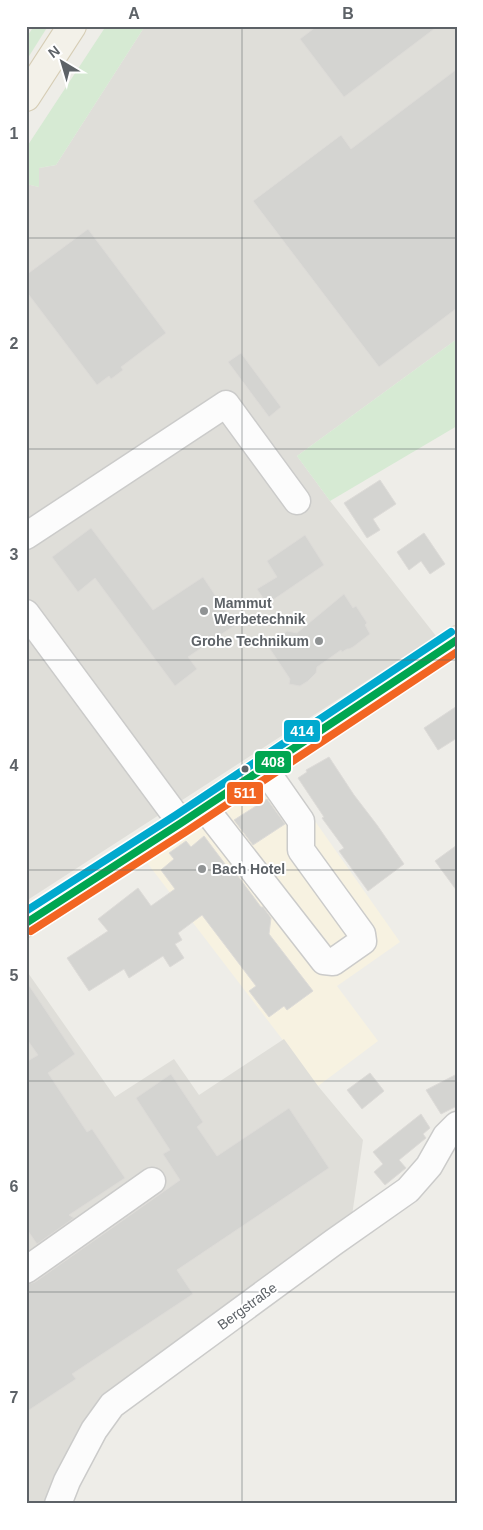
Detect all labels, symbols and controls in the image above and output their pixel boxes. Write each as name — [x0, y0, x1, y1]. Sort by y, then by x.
text: A — [128, 5, 140, 22]
text: B — [342, 5, 354, 22]
north arrow — [38, 38, 88, 88]
text: N — [45, 42, 63, 61]
text: 1 — [10, 125, 19, 142]
text: 2 — [10, 335, 19, 352]
text: 3 — [10, 546, 19, 563]
place label: Mammut Werbetechnik — [214, 595, 306, 627]
marker: Mammut Werbetechnik — [198, 605, 210, 617]
place label: Grohe Technikum — [191, 633, 309, 649]
marker: Grohe Technikum — [313, 635, 325, 647]
line badge: 414 — [283, 719, 321, 743]
text: 414 — [290, 723, 314, 739]
line badge: 408 — [254, 750, 292, 774]
text: 408 — [261, 754, 285, 770]
text: 4 — [10, 757, 19, 774]
unlabelled marker — [240, 764, 250, 774]
line badge: 511 — [226, 781, 264, 805]
text: 511 — [234, 785, 257, 801]
place label: Bach Hotel — [212, 861, 285, 877]
marker: Bach Hotel — [196, 863, 208, 875]
text: 5 — [10, 967, 19, 984]
text: 6 — [10, 1178, 19, 1195]
street label: Bergstraße — [214, 1279, 280, 1333]
text: 7 — [10, 1389, 19, 1406]

